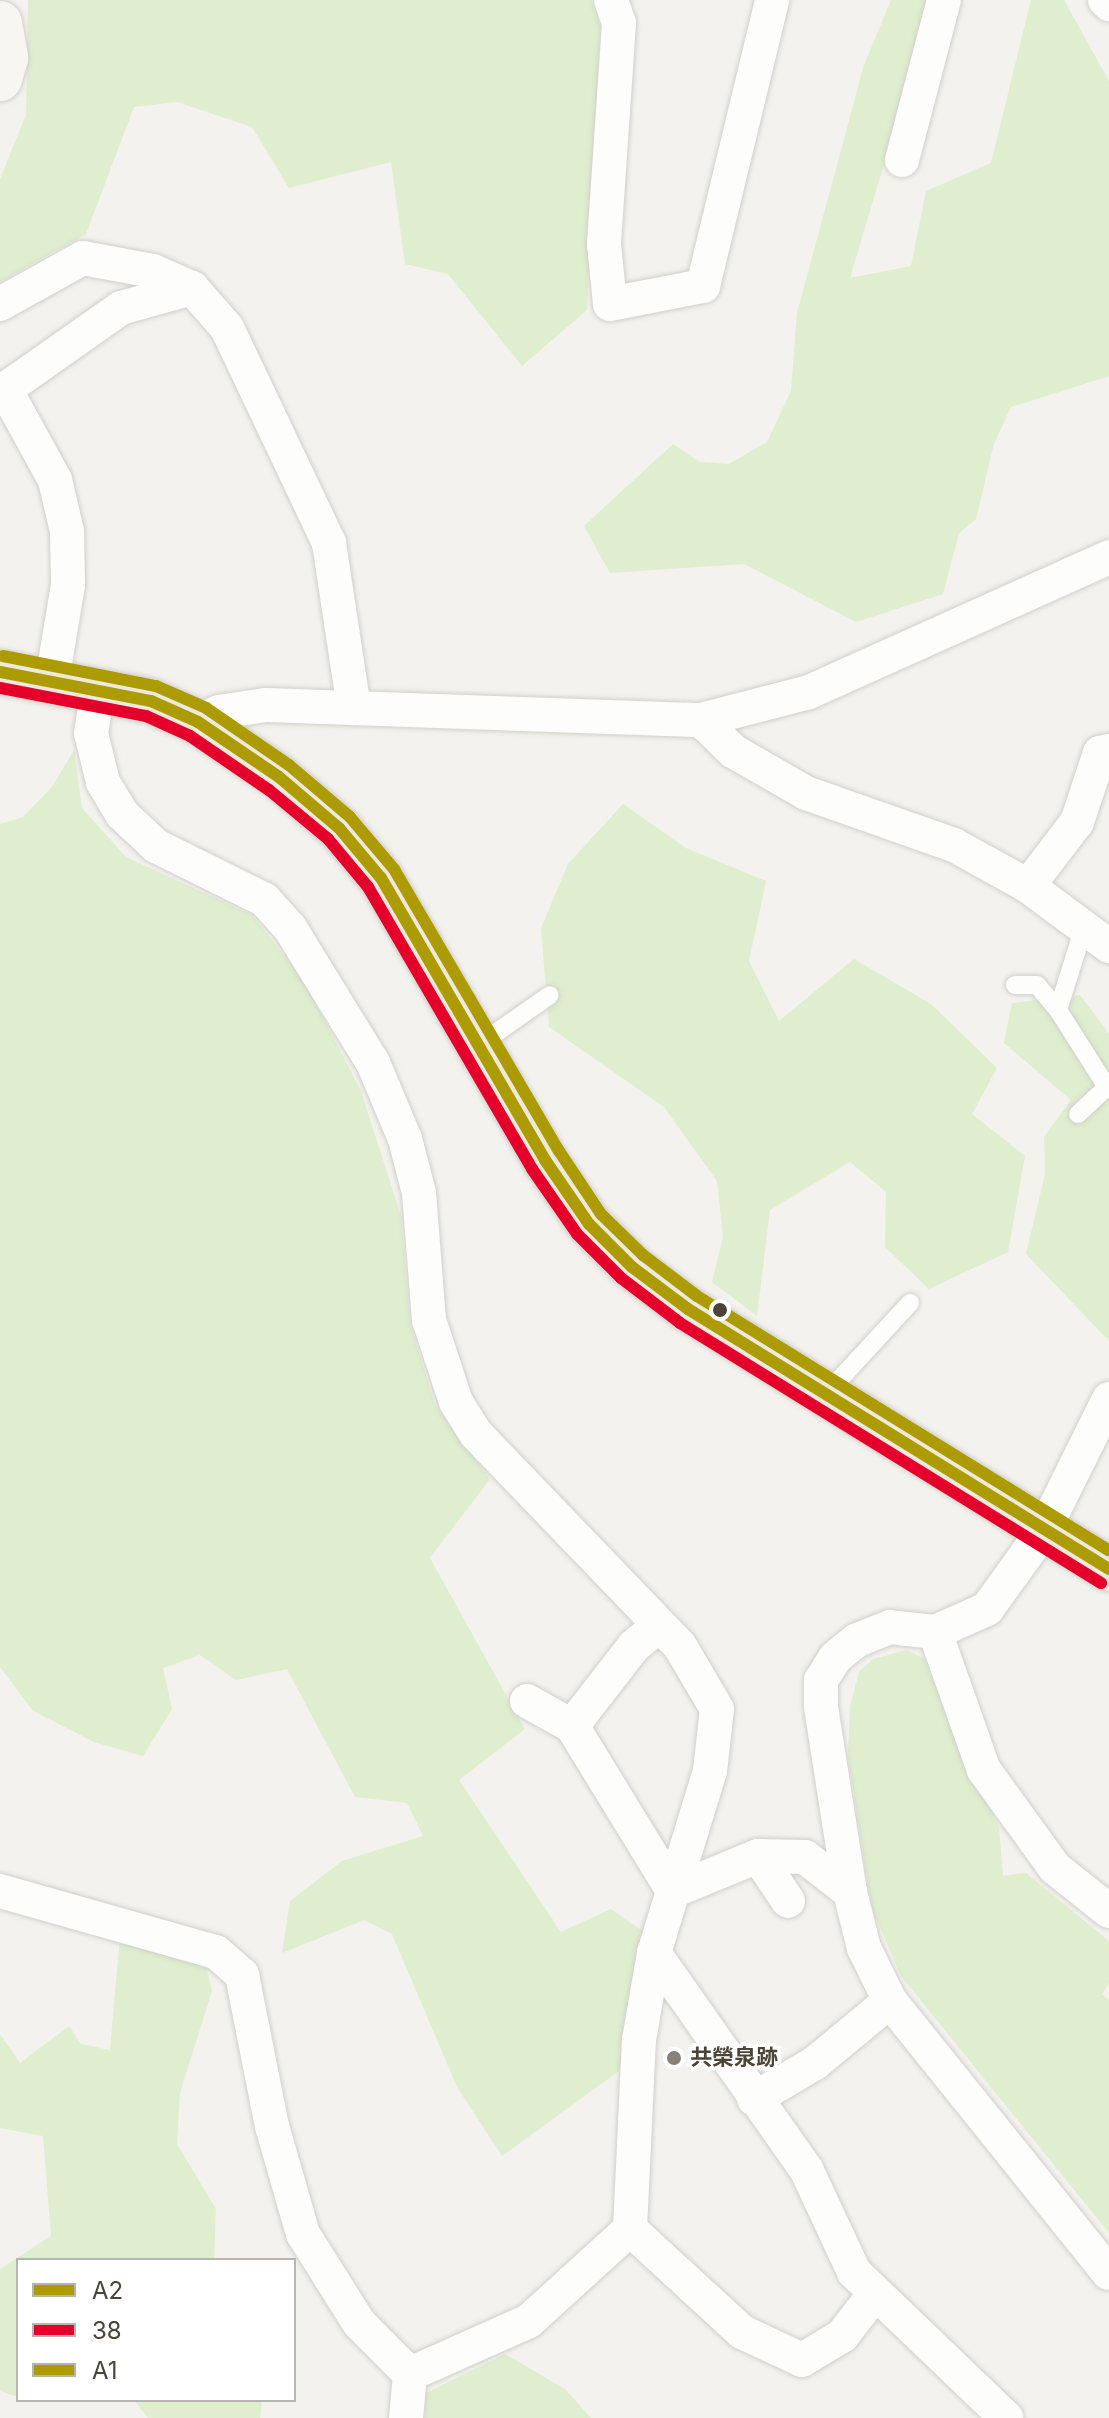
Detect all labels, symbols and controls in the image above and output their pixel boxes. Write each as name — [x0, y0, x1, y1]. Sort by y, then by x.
unlabelled marker — [712, 1302, 728, 1318]
place label: 共榮泉跡 — [690, 2045, 778, 2071]
marker: 共榮泉跡 — [665, 2049, 683, 2067]
legend — [16, 2258, 296, 2402]
text: A2 — [92, 2276, 123, 2305]
text: 38 — [92, 2316, 122, 2345]
text: A1 — [92, 2356, 118, 2385]

